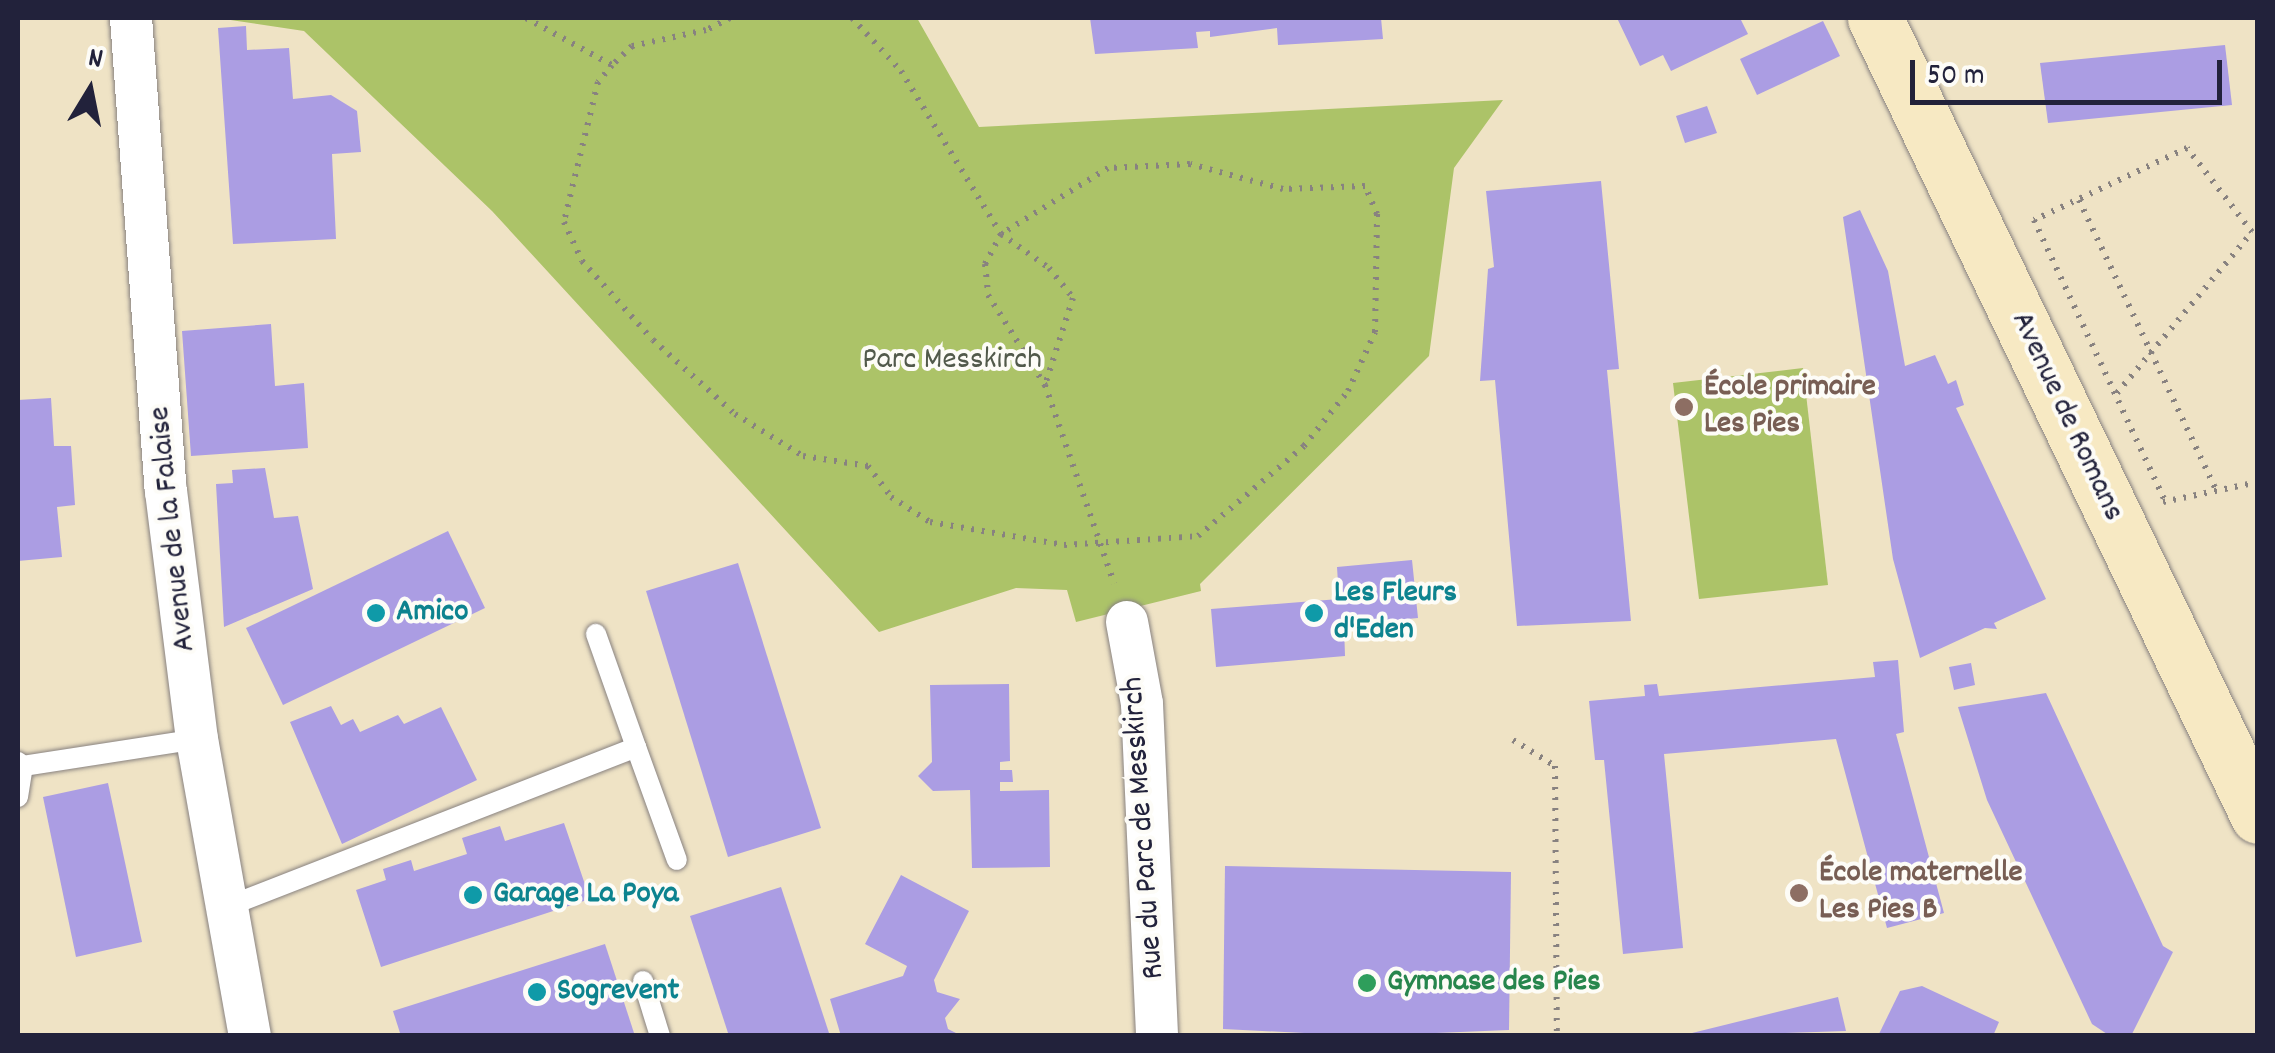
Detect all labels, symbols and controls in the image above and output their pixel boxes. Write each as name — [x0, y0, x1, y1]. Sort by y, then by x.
north arrow — [40, 40, 140, 140]
text: N — [85, 40, 105, 81]
scale bar — [1915, 40, 2228, 102]
text: 50 m — [1927, 56, 1985, 99]
street label: Avenue de Romans — [2001, 306, 2131, 528]
park label: Parc Messkirch — [862, 342, 1042, 380]
place label: École primaire Les Pies — [1704, 370, 1876, 445]
marker: École primaire Les Pies — [1673, 396, 1695, 418]
street label: Avenue de la Falaise — [142, 404, 206, 654]
place label: Les Fleurs d'Eden — [1334, 576, 1457, 651]
place label: Amico — [396, 594, 468, 632]
marker: Amico — [365, 602, 387, 624]
marker: Les Fleurs d'Eden — [1303, 602, 1325, 624]
street label: Rue du Parc de Messkirch — [1115, 675, 1175, 981]
place label: École maternelle Les Pies B — [1819, 856, 2023, 931]
place label: Garage La Poya — [493, 876, 679, 914]
marker: École maternelle Les Pies B — [1788, 882, 1810, 904]
marker: Garage La Poya — [462, 884, 484, 906]
place label: Gymnase des Pies — [1387, 964, 1601, 1002]
marker: Gymnase des Pies — [1356, 972, 1378, 994]
place label: Sogrevent — [557, 973, 679, 1011]
marker: Sogrevent — [526, 981, 548, 1003]

